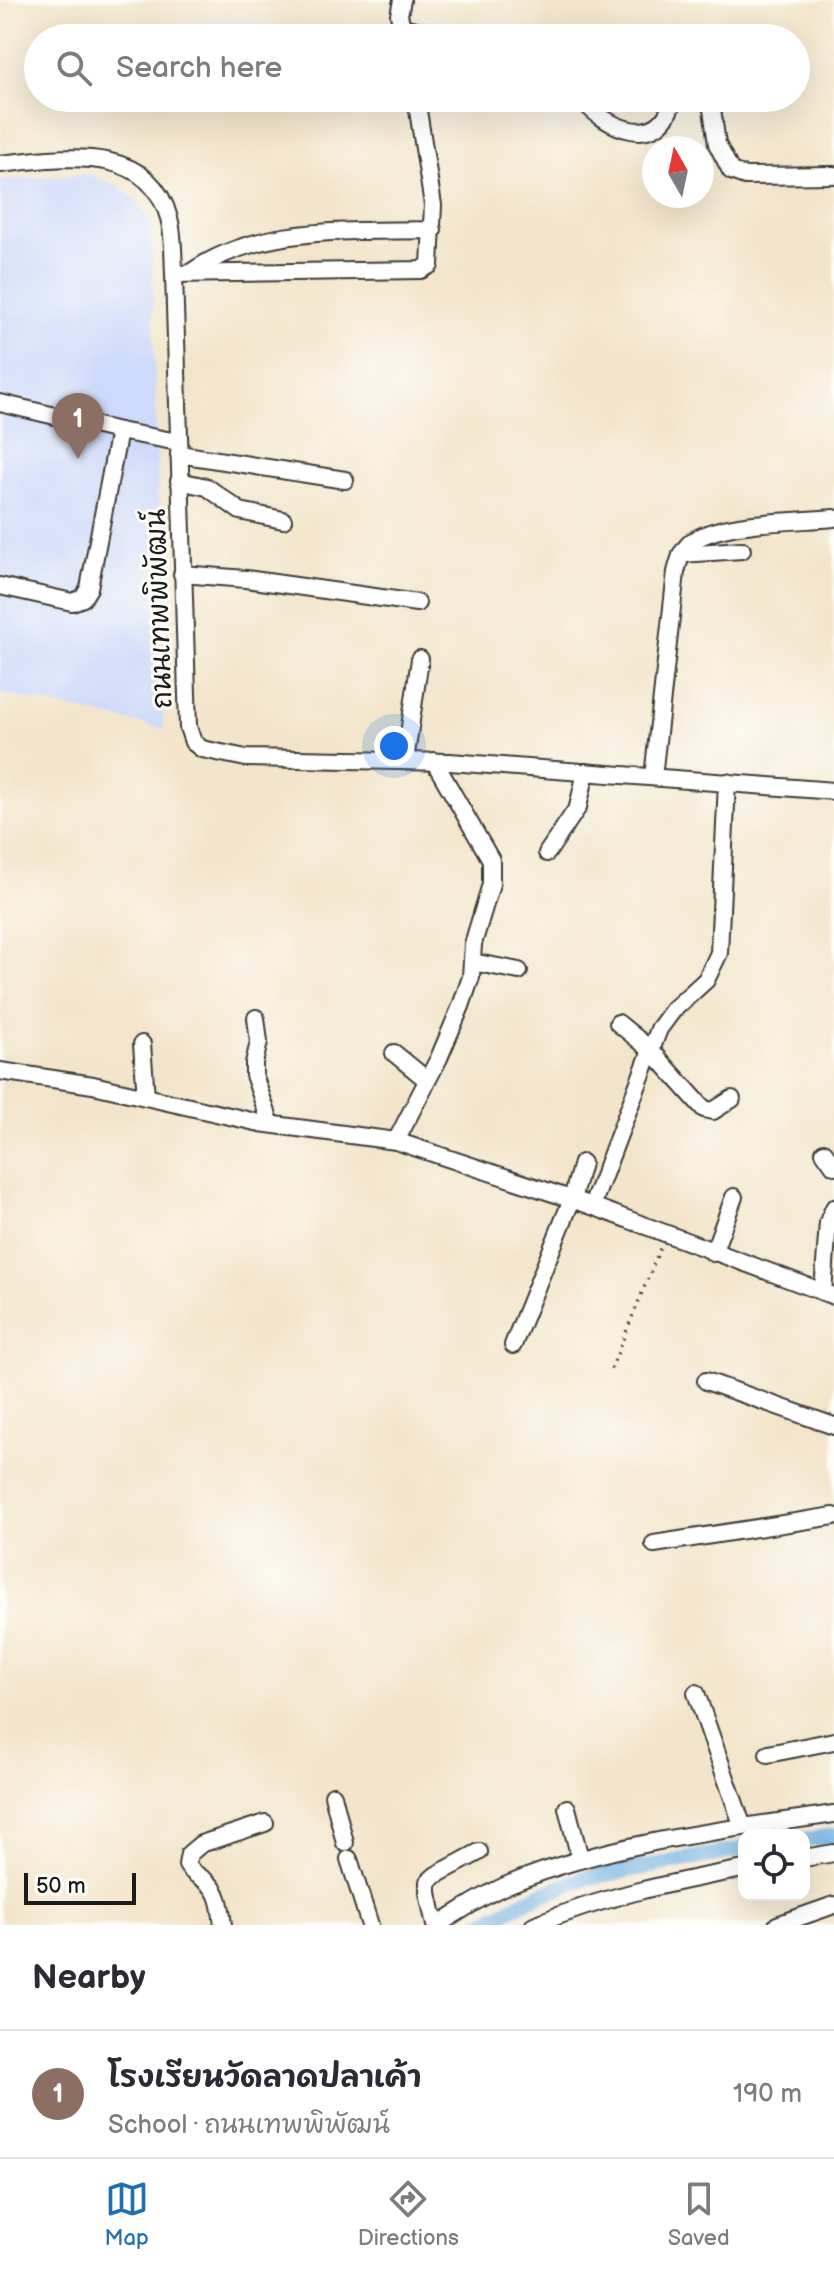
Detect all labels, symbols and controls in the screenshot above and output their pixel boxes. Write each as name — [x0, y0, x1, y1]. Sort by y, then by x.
search box — [24, 24, 810, 112]
icon: search — [52, 46, 96, 90]
text: Search here — [116, 50, 282, 86]
north arrow — [642, 136, 714, 208]
pin: 1 — [52, 393, 104, 459]
street label: ถนนเทพพิพัฒน์ — [136, 508, 179, 710]
your location — [374, 726, 414, 766]
map controls — [738, 1829, 810, 1901]
button: locate — [738, 1829, 810, 1901]
scale bar — [24, 1869, 136, 1905]
text: 50 m — [36, 1873, 86, 1900]
text: Nearby — [32, 1957, 146, 1998]
text: โรงเรียนวัดลาดปลาเค้า — [108, 2060, 421, 2096]
text: 1 — [53, 2079, 63, 2110]
text: 190 m — [733, 2079, 802, 2110]
text: School · ถนนเทพพิพัฒน์ — [108, 2110, 390, 2141]
tab: Map — [104, 2177, 149, 2252]
tab: Directions — [358, 2177, 459, 2252]
tab: Saved — [668, 2177, 730, 2252]

